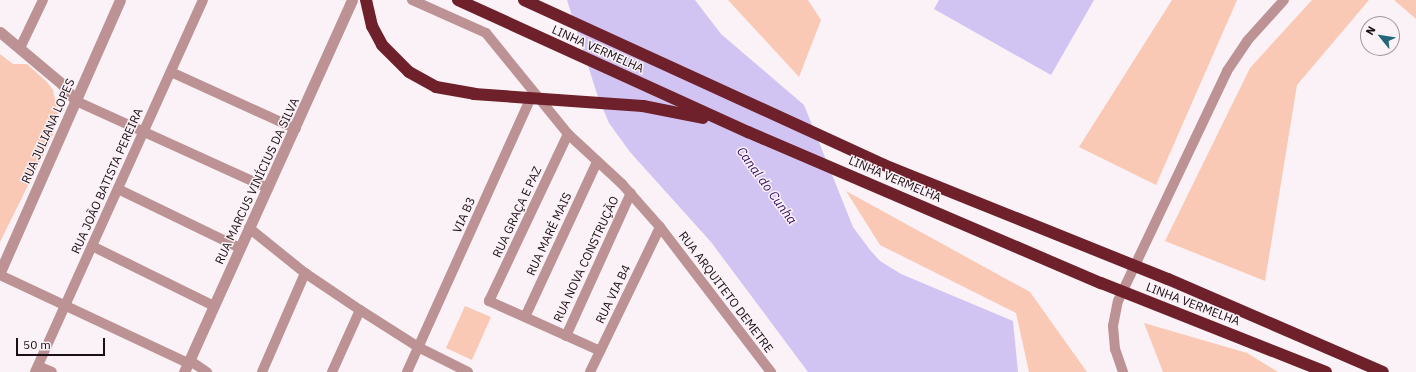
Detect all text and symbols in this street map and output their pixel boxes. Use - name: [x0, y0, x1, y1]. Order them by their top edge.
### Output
- north arrow: [1360, 16, 1400, 56]
- street label: LINHA VERMELHA: [550, 22, 646, 76]
- text: N: [1362, 24, 1379, 37]
- street label: RUA JULIANA LOPES: [18, 76, 78, 186]
- street label: RUA MARCUS VINÍCIUS DA SILVA: [212, 95, 302, 267]
- street label: RUA JOÃO BATISTA PEREIRA: [68, 106, 146, 256]
- water label: Canal do Cunha: [733, 144, 799, 228]
- street label: LINHA VERMELHA: [847, 153, 943, 205]
- street label: RUA GRAÇA E PAZ: [490, 164, 544, 260]
- street label: RUA MARÉ MAIS: [523, 190, 575, 278]
- street label: RUA NOVA CONSTRUÇÃO: [550, 194, 622, 324]
- street label: VIA B3: [450, 195, 478, 235]
- street label: RUA ARQUITETO DEMETRE: [676, 229, 776, 355]
- street label: RUA VIA B4: [593, 262, 633, 326]
- street label: LINHA VERMELHA: [1144, 280, 1242, 328]
- scale bar: [18, 330, 107, 356]
- text: 50 m: [23, 337, 51, 352]

